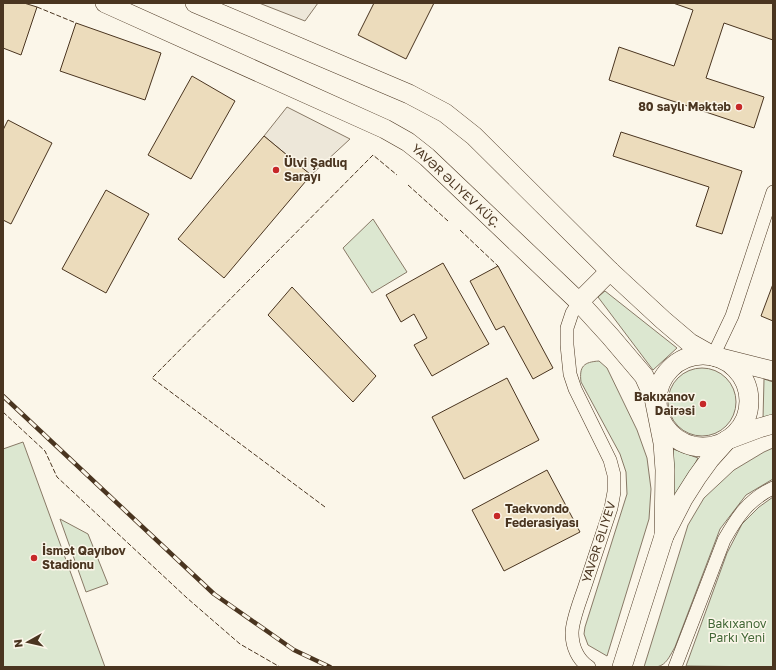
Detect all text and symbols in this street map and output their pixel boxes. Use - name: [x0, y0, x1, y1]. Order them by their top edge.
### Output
- place label: 80 saylı Məktəb: [638, 99, 732, 114]
- marker: 80 saylı Məktəb: [734, 102, 744, 112]
- street label: YAVƏR ƏLIYEV KÜÇ.: [409, 141, 504, 231]
- place label: Ülvi Şadlıq Sarayı: [284, 155, 347, 184]
- marker: Ülvi Şadlıq Sarayı: [271, 165, 281, 175]
- place label: Bakıxanov Dairəsi: [634, 389, 696, 418]
- marker: Bakıxanov Dairəsi: [698, 399, 708, 409]
- street label: YAVƏR ƏLIYEV: [578, 499, 619, 584]
- place label: Taekvondo Federasiyası: [505, 501, 579, 530]
- marker: Taekvondo Federasiyası: [492, 511, 502, 521]
- place label: İsmət Qayıbov Stadionu: [42, 543, 127, 572]
- marker: İsmət Qayıbov Stadionu: [29, 553, 39, 563]
- park label: Bakıxanov Parkı Yeni: [707, 616, 767, 645]
- north arrow: [8, 622, 48, 662]
- text: N: [11, 638, 25, 649]

